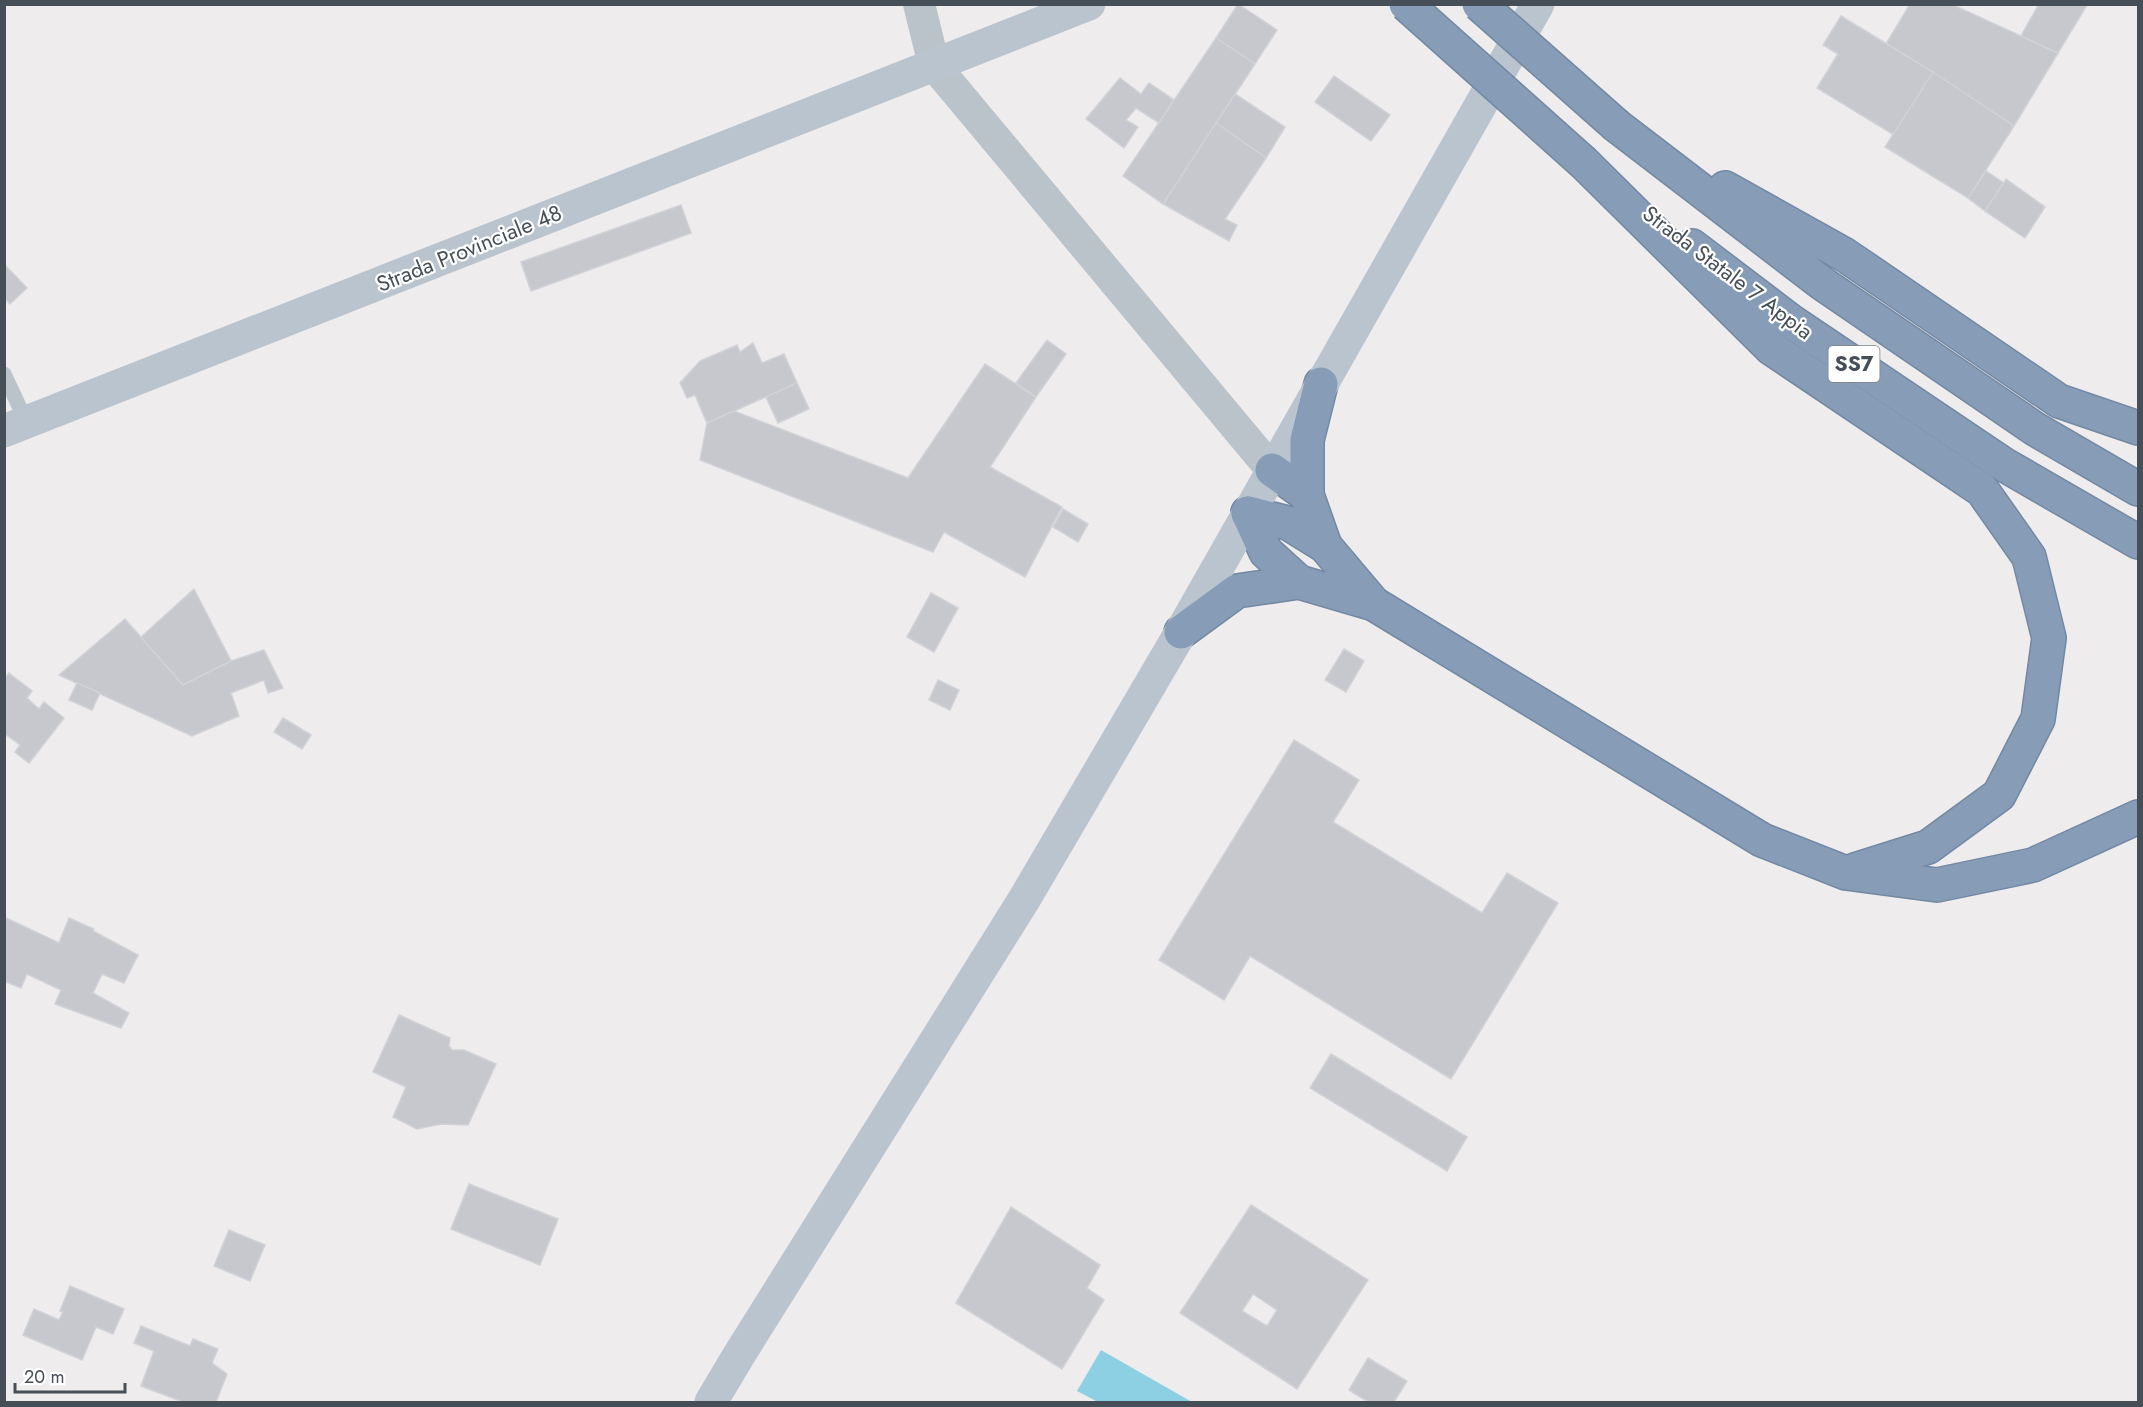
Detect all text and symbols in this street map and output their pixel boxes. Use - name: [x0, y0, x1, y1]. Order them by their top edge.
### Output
- street label: Strada Provinciale 48: [372, 196, 566, 300]
- street label: Strada Statale 7 Appia: [1636, 197, 1820, 347]
- road number: SS7: [1828, 346, 1880, 382]
- scale bar: [15, 1356, 124, 1394]
- text: 20 m: [24, 1364, 64, 1390]

